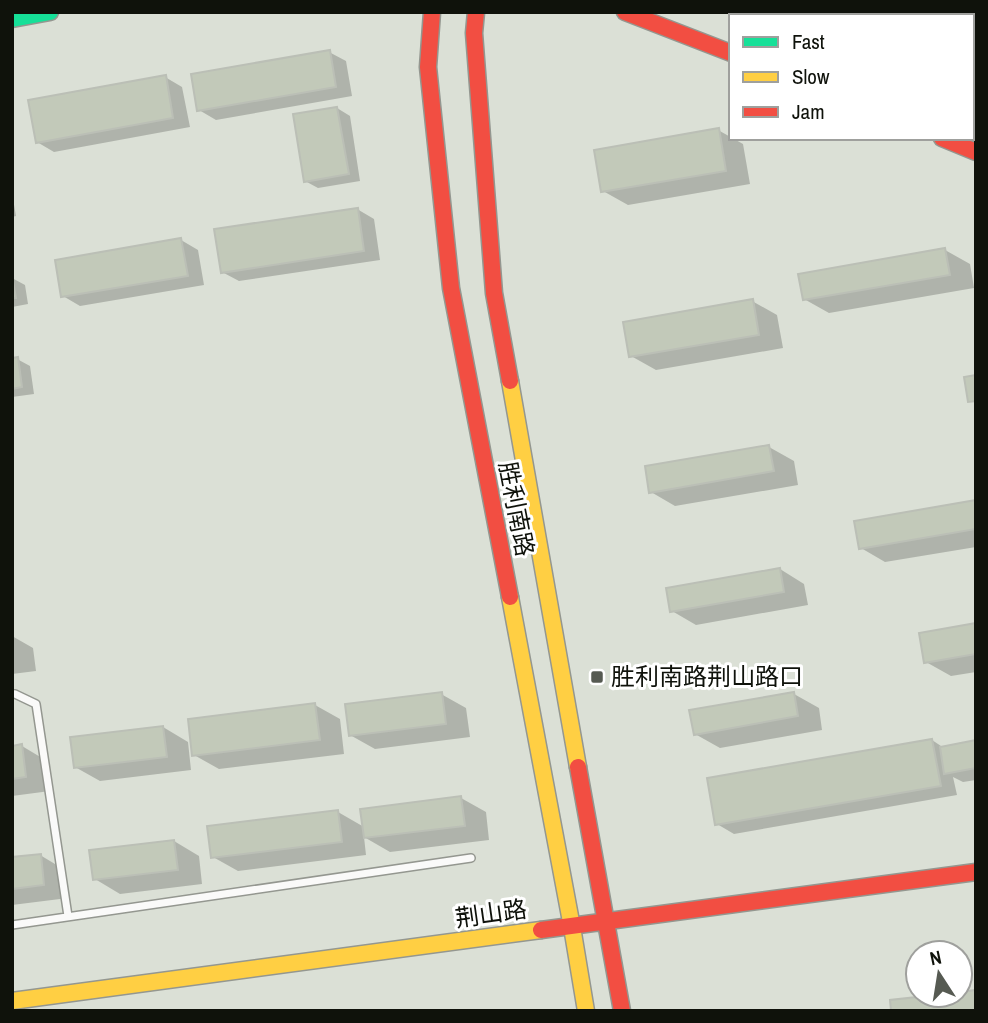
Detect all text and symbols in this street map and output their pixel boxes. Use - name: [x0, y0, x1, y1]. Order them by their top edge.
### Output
- legend: [729, 14, 974, 140]
- text: Fast: [792, 27, 825, 56]
- text: Slow: [792, 62, 830, 91]
- text: Jam: [792, 97, 825, 126]
- street label: 胜利南路: [492, 459, 542, 559]
- place label: 胜利南路荆山路口: [611, 660, 803, 692]
- marker: 胜利南路荆山路口: [589, 669, 605, 685]
- street label: 荆山路: [453, 892, 529, 934]
- north arrow: [904, 939, 974, 1009]
- text: N: [927, 943, 944, 971]

